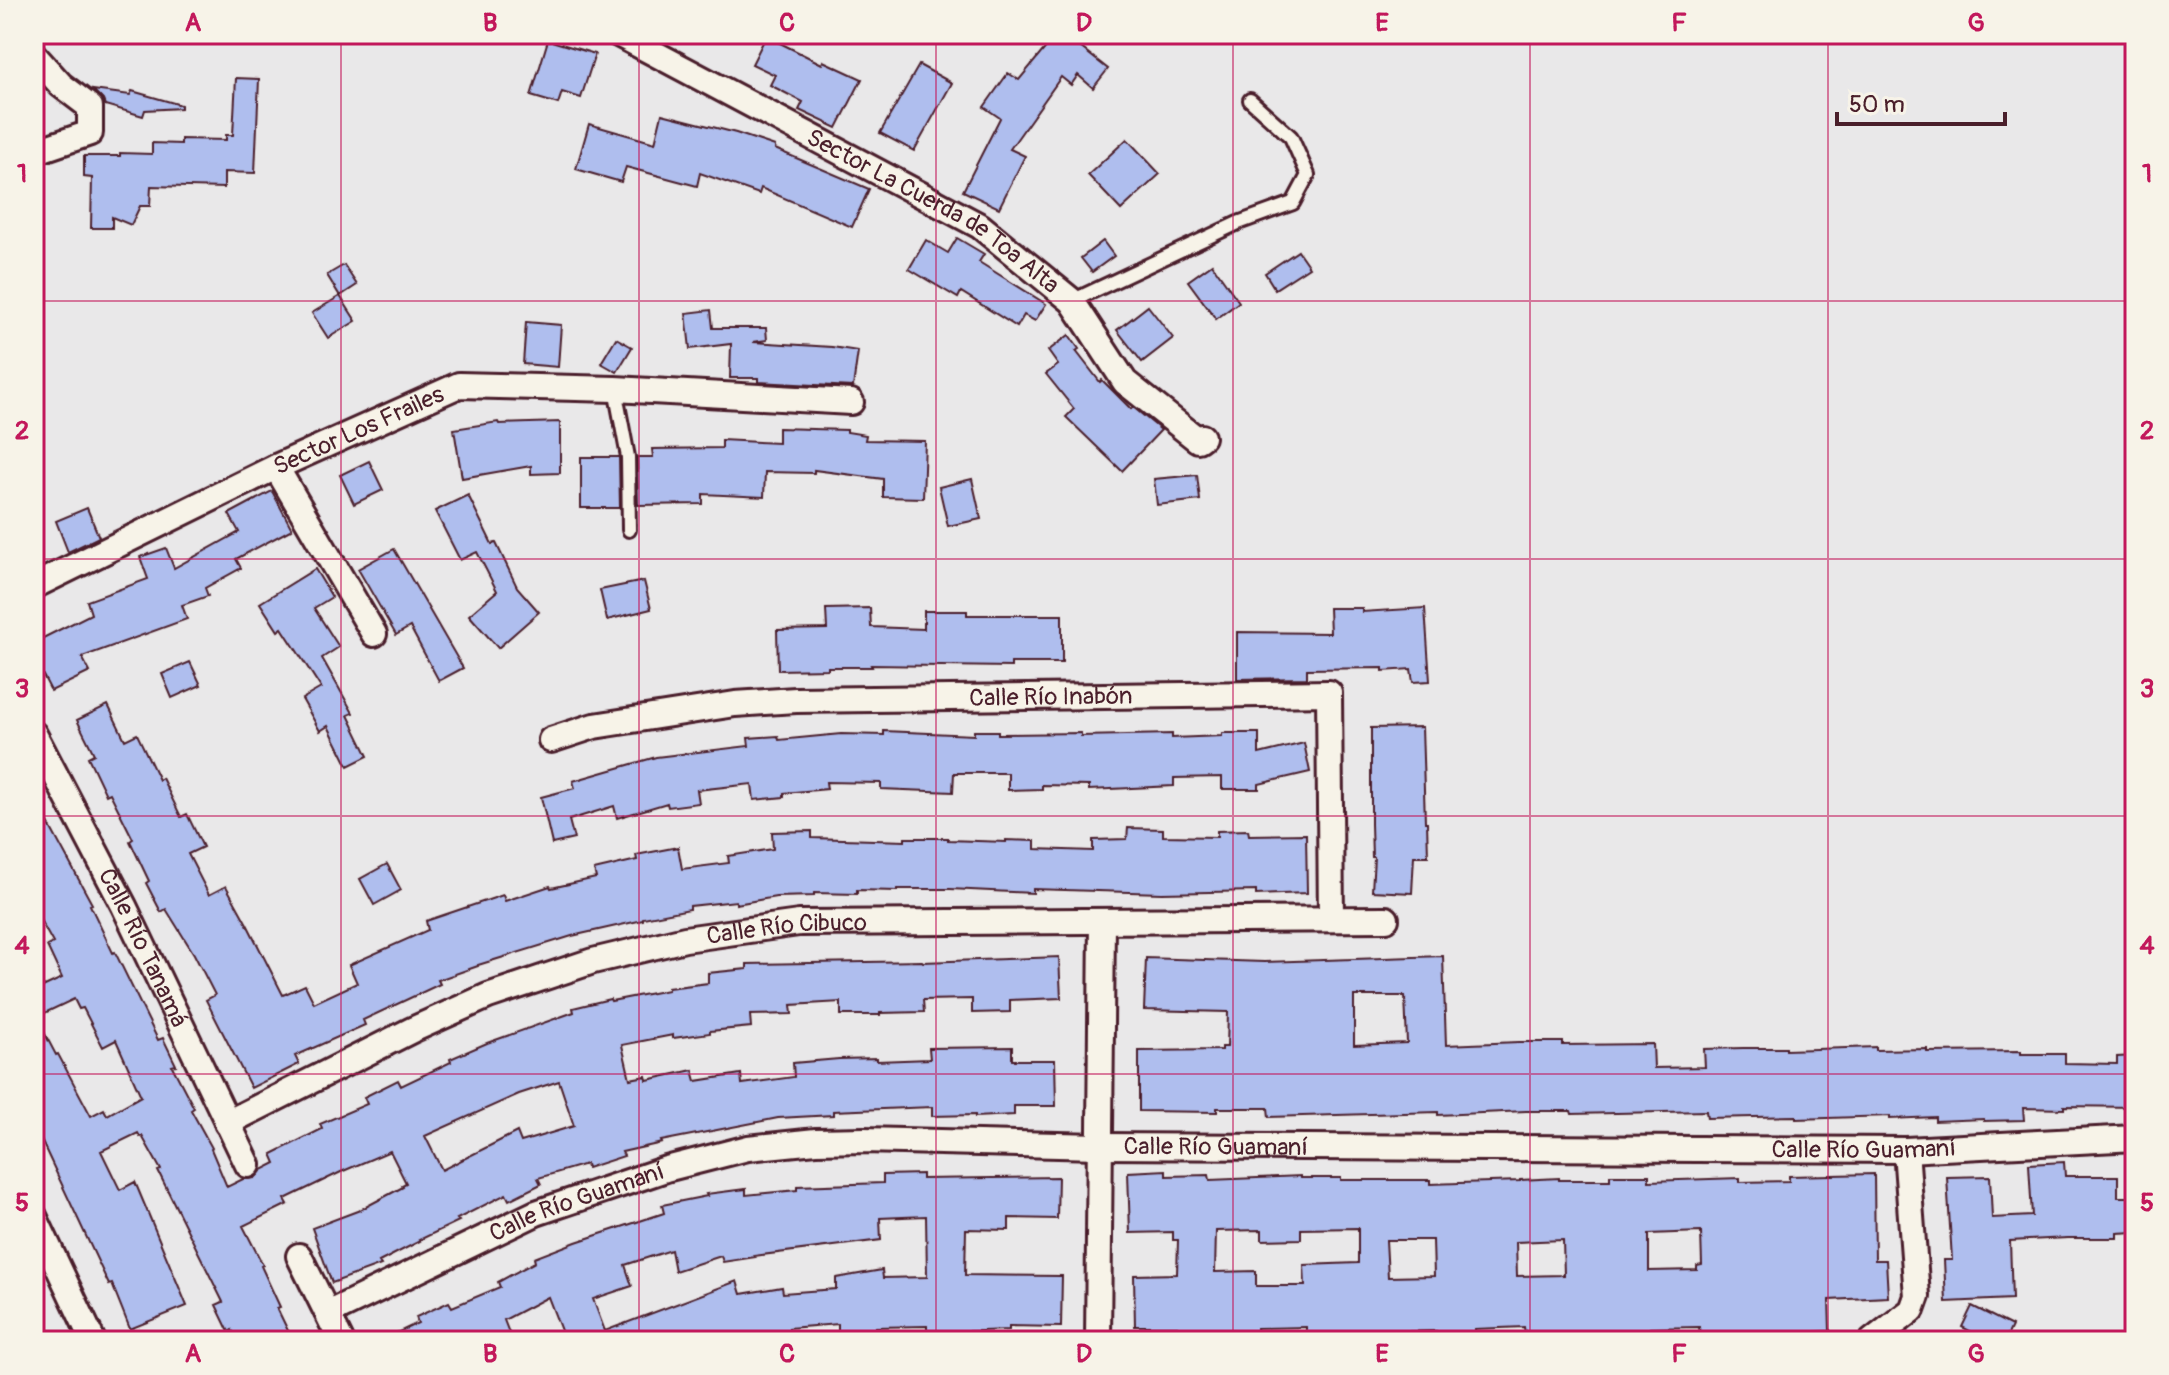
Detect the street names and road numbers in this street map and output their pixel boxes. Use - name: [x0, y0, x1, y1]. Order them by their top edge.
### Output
- street label: Sector La Cuerda de Toa Alta: [802, 123, 1065, 300]
- street label: Sector Los Frailes: [269, 380, 449, 481]
- street label: Calle Río Inabón: [969, 682, 1133, 713]
- street label: Calle Río Tanamá: [92, 864, 194, 1032]
- street label: Calle Río Cibuco: [705, 909, 867, 951]
- street label: Calle Río Guamaní: [1123, 1132, 1308, 1162]
- street label: Calle Río Guamaní: [1771, 1133, 1957, 1165]
- street label: Calle Río Guamaní: [485, 1157, 668, 1248]

